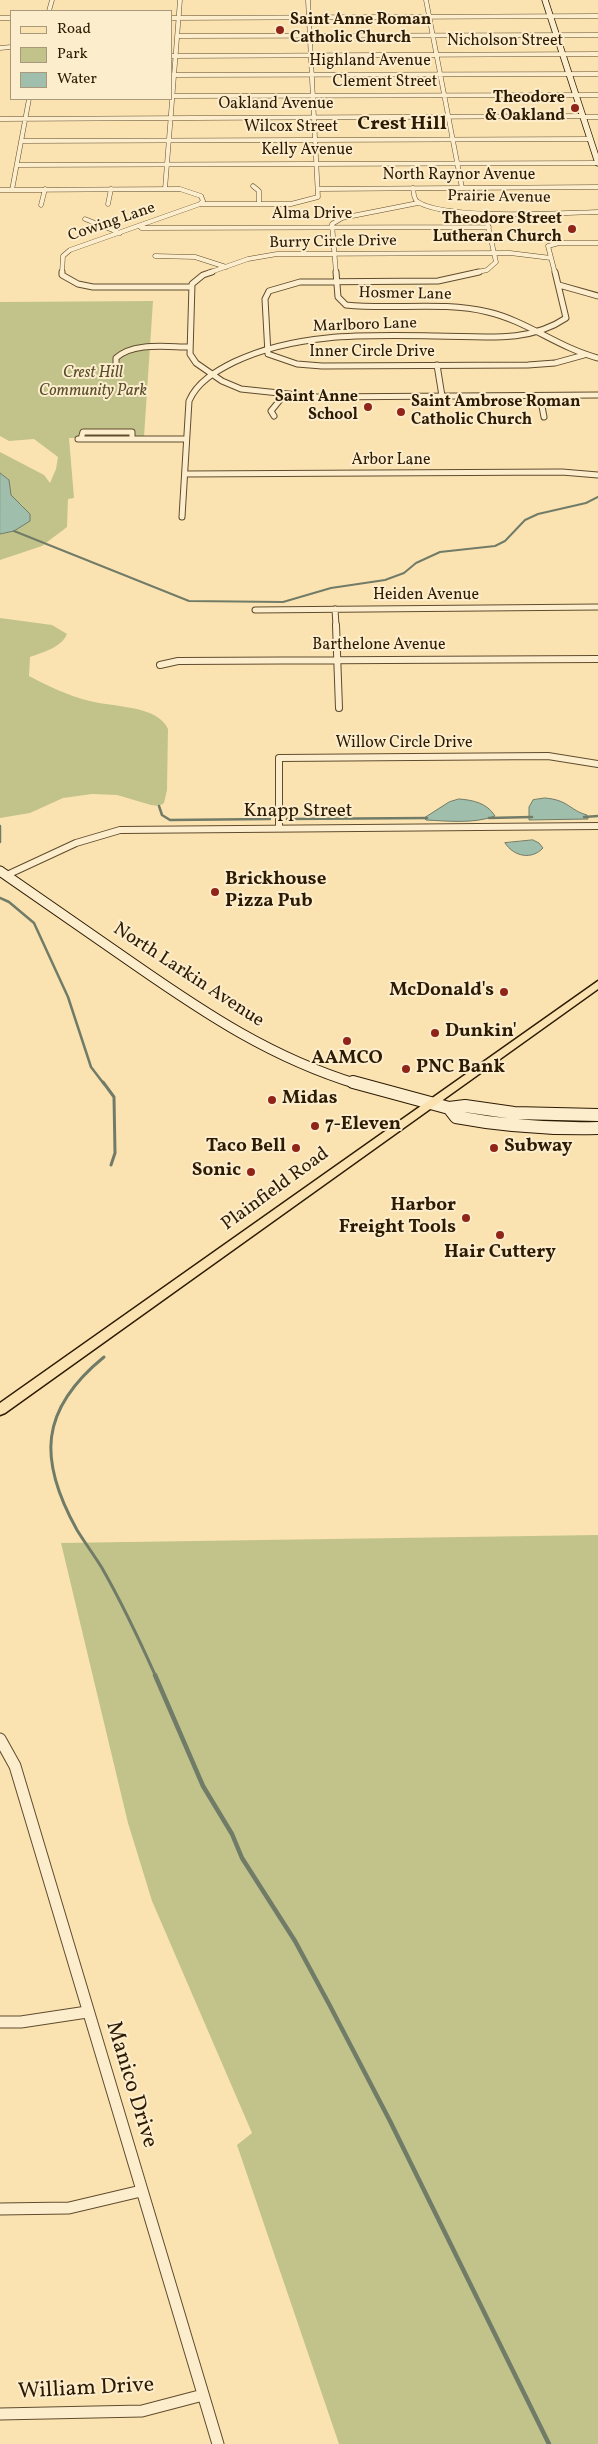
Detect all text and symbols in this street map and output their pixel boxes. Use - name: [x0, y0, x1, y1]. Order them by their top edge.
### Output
- legend: [10, 10, 172, 100]
- place label: Saint Anne Roman Catholic Church: [290, 11, 431, 49]
- text: Road: [57, 19, 91, 40]
- marker: Saint Anne Roman Catholic Church: [274, 24, 286, 36]
- street label: Nicholson Street: [447, 32, 563, 52]
- text: Park: [57, 44, 88, 65]
- street label: Highland Avenue: [309, 52, 431, 72]
- text: Water: [57, 69, 97, 90]
- street label: Clement Street: [333, 73, 437, 93]
- place label: Theodore & Oakland: [485, 89, 565, 127]
- street label: Oakland Avenue: [218, 95, 334, 115]
- marker: Theodore & Oakland: [569, 102, 581, 114]
- district label: Crest Hill: [357, 113, 447, 137]
- street label: Wilcox Street: [244, 118, 338, 138]
- street label: Kelly Avenue: [261, 141, 353, 161]
- street label: North Raynor Avenue: [383, 166, 535, 186]
- street label: Prairie Avenue: [447, 187, 551, 209]
- street label: Cowing Lane: [66, 199, 158, 247]
- street label: Alma Drive: [272, 205, 352, 225]
- place label: Theodore Street Lutheran Church: [433, 210, 562, 248]
- marker: Theodore Street Lutheran Church: [566, 223, 578, 235]
- street label: Burry Circle Drive: [269, 232, 397, 254]
- street label: Hosmer Lane: [358, 285, 452, 305]
- street label: Marlboro Lane: [313, 315, 417, 337]
- street label: Inner Circle Drive: [309, 343, 435, 363]
- park label: Crest Hill Community Park: [39, 364, 147, 402]
- place label: Saint Anne School: [275, 388, 358, 426]
- place label: Saint Ambrose Roman Catholic Church: [411, 393, 580, 431]
- marker: Saint Anne School: [362, 401, 374, 413]
- marker: Saint Ambrose Roman Catholic Church: [395, 406, 407, 418]
- street label: Arbor Lane: [351, 451, 431, 471]
- street label: Heiden Avenue: [373, 586, 479, 606]
- street label: Barthelone Avenue: [312, 636, 446, 656]
- street label: Willow Circle Drive: [335, 734, 473, 754]
- street label: Knapp Street: [243, 802, 353, 824]
- place label: Brickhouse Pizza Pub: [225, 870, 326, 914]
- marker: Brickhouse Pizza Pub: [209, 886, 221, 898]
- street label: North Larkin Avenue: [108, 919, 268, 1033]
- place label: McDonald's: [389, 981, 494, 1003]
- marker: McDonald's: [498, 986, 510, 998]
- place label: Dunkin': [445, 1022, 517, 1044]
- marker: Dunkin': [429, 1027, 441, 1039]
- marker: AAMCO: [341, 1035, 353, 1047]
- place label: AAMCO: [311, 1049, 383, 1071]
- place label: PNC Bank: [416, 1058, 505, 1080]
- marker: PNC Bank: [400, 1063, 412, 1075]
- place label: Midas: [282, 1089, 337, 1111]
- marker: Midas: [266, 1094, 278, 1106]
- place label: 7-Eleven: [325, 1115, 401, 1137]
- marker: 7-Eleven: [309, 1120, 321, 1132]
- place label: Taco Bell: [206, 1137, 286, 1159]
- place label: Subway: [504, 1137, 573, 1159]
- marker: Taco Bell: [290, 1142, 302, 1154]
- marker: Subway: [488, 1142, 500, 1154]
- street label: Plainfield Road: [218, 1143, 334, 1237]
- place label: Sonic: [192, 1161, 241, 1183]
- marker: Sonic: [245, 1166, 257, 1178]
- place label: Harbor Freight Tools: [339, 1196, 456, 1240]
- marker: Harbor Freight Tools: [460, 1212, 472, 1224]
- marker: Hair Cuttery: [494, 1229, 506, 1241]
- place label: Hair Cuttery: [444, 1243, 556, 1265]
- street label: Manico Drive: [98, 2019, 162, 2151]
- street label: William Drive: [17, 2373, 155, 2407]

